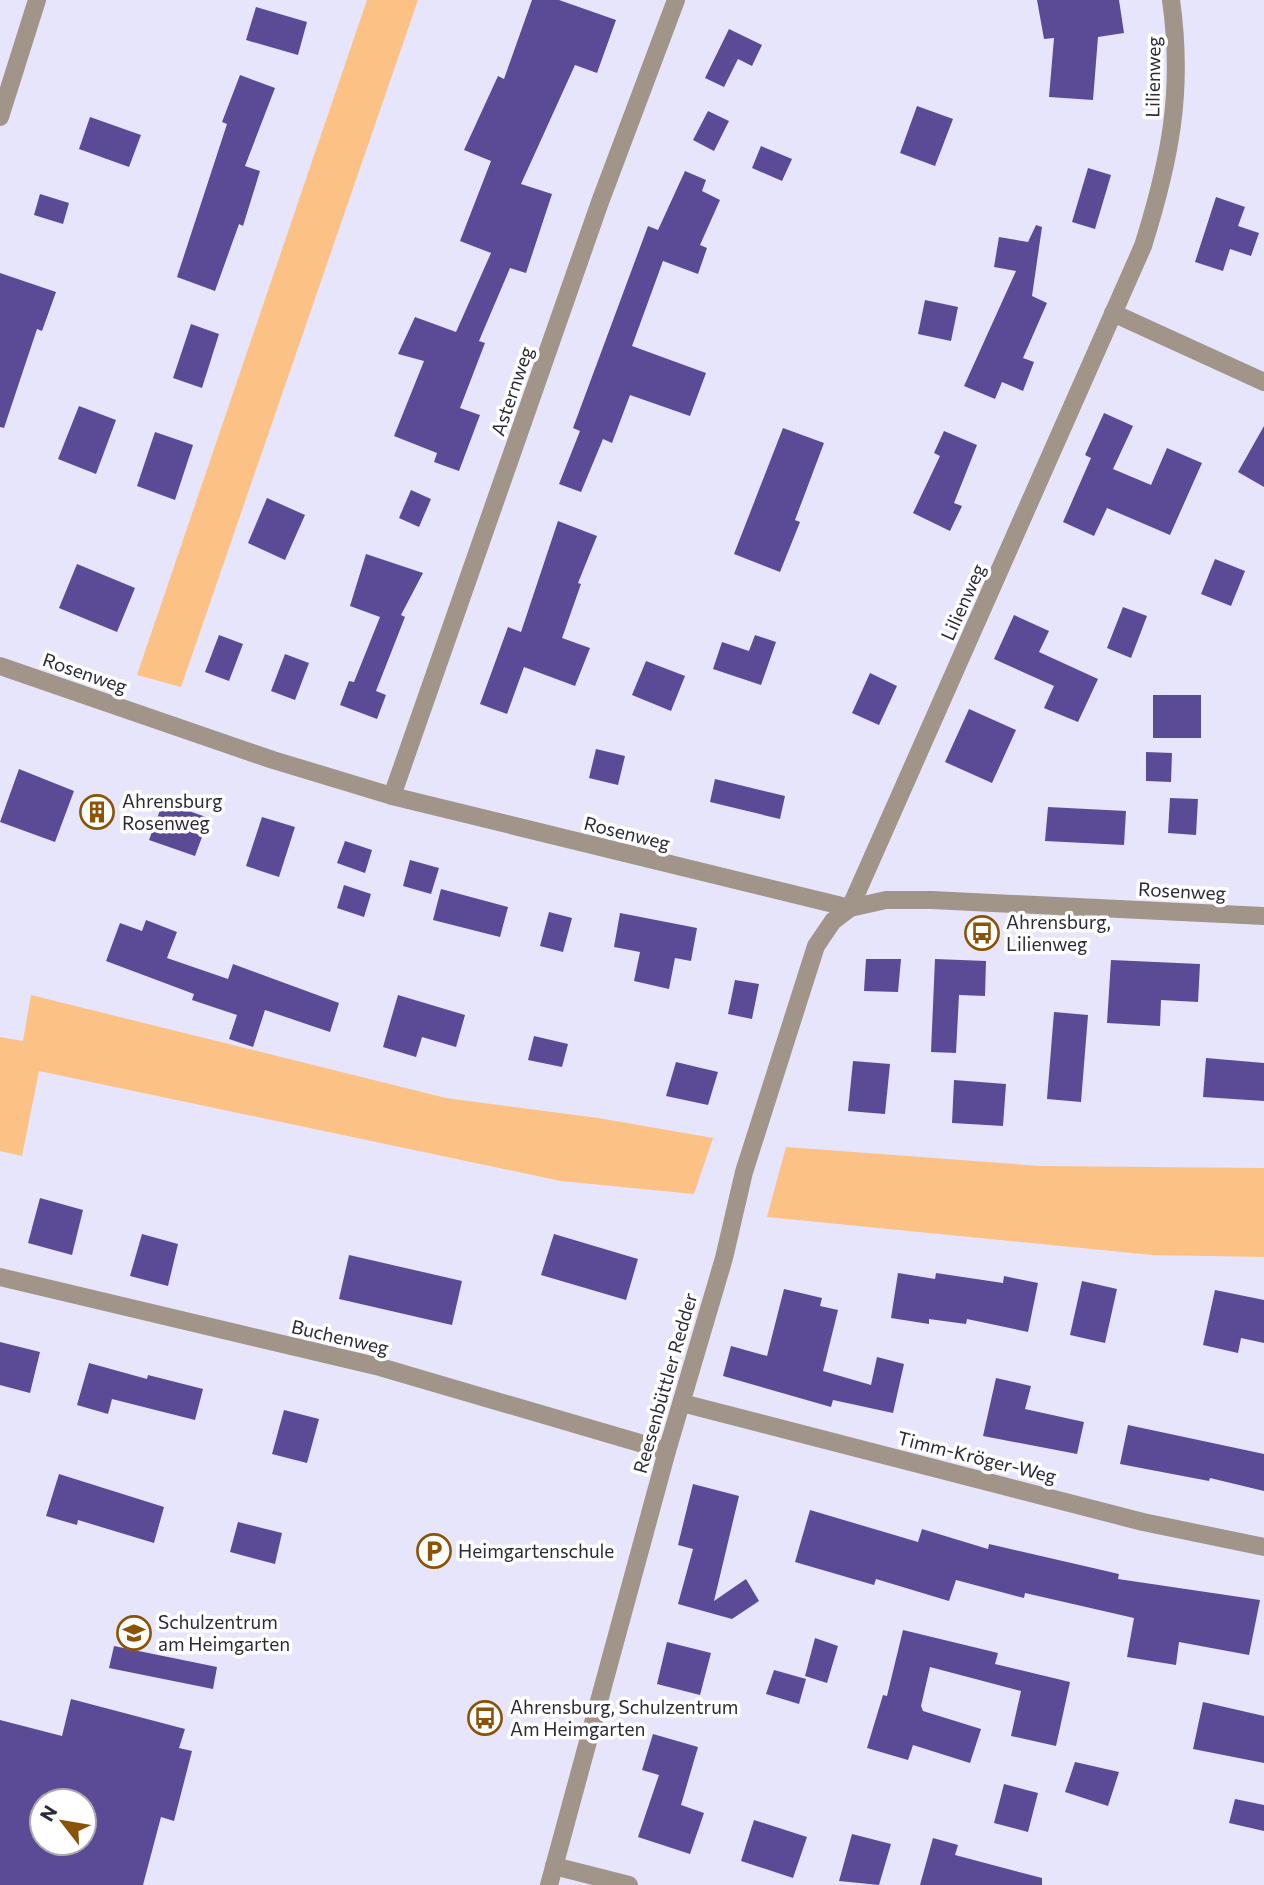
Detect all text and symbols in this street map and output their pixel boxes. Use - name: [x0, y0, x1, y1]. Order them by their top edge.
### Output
- street label: Lilienweg: [1140, 36, 1165, 118]
- street label: Asternweg: [486, 343, 538, 438]
- street label: Lilienweg: [935, 560, 990, 644]
- street label: Rosenweg: [40, 647, 130, 698]
- place label: Ahrensburg Rosenweg: [122, 789, 223, 834]
- building icon: Ahrensburg Rosenweg: [78, 793, 116, 831]
- street label: Rosenweg: [582, 811, 673, 854]
- street label: Rosenweg: [1138, 877, 1226, 904]
- place label: Ahrensburg, Lilienweg: [1006, 910, 1111, 955]
- bus stop icon: Ahrensburg, Lilienweg: [963, 914, 1001, 952]
- street label: Reesenbüttler Redder: [628, 1289, 701, 1476]
- street label: Buchenweg: [289, 1314, 391, 1359]
- street label: Timm-Kröger-Weg: [895, 1426, 1059, 1487]
- parking icon: Heimgartenschule: [415, 1532, 453, 1570]
- place label: Heimgartenschule: [458, 1539, 614, 1562]
- place label: Schulzentrum am Heimgarten: [158, 1610, 290, 1655]
- school or university icon: Schulzentrum am Heimgarten: [115, 1614, 153, 1652]
- place label: Ahrensburg, Schulzentrum Am Heimgarten: [510, 1695, 738, 1740]
- bus stop icon: Ahrensburg, Schulzentrum Am Heimgarten: [466, 1699, 504, 1737]
- north arrow: [28, 1787, 98, 1857]
- text: N: [34, 1801, 62, 1825]

